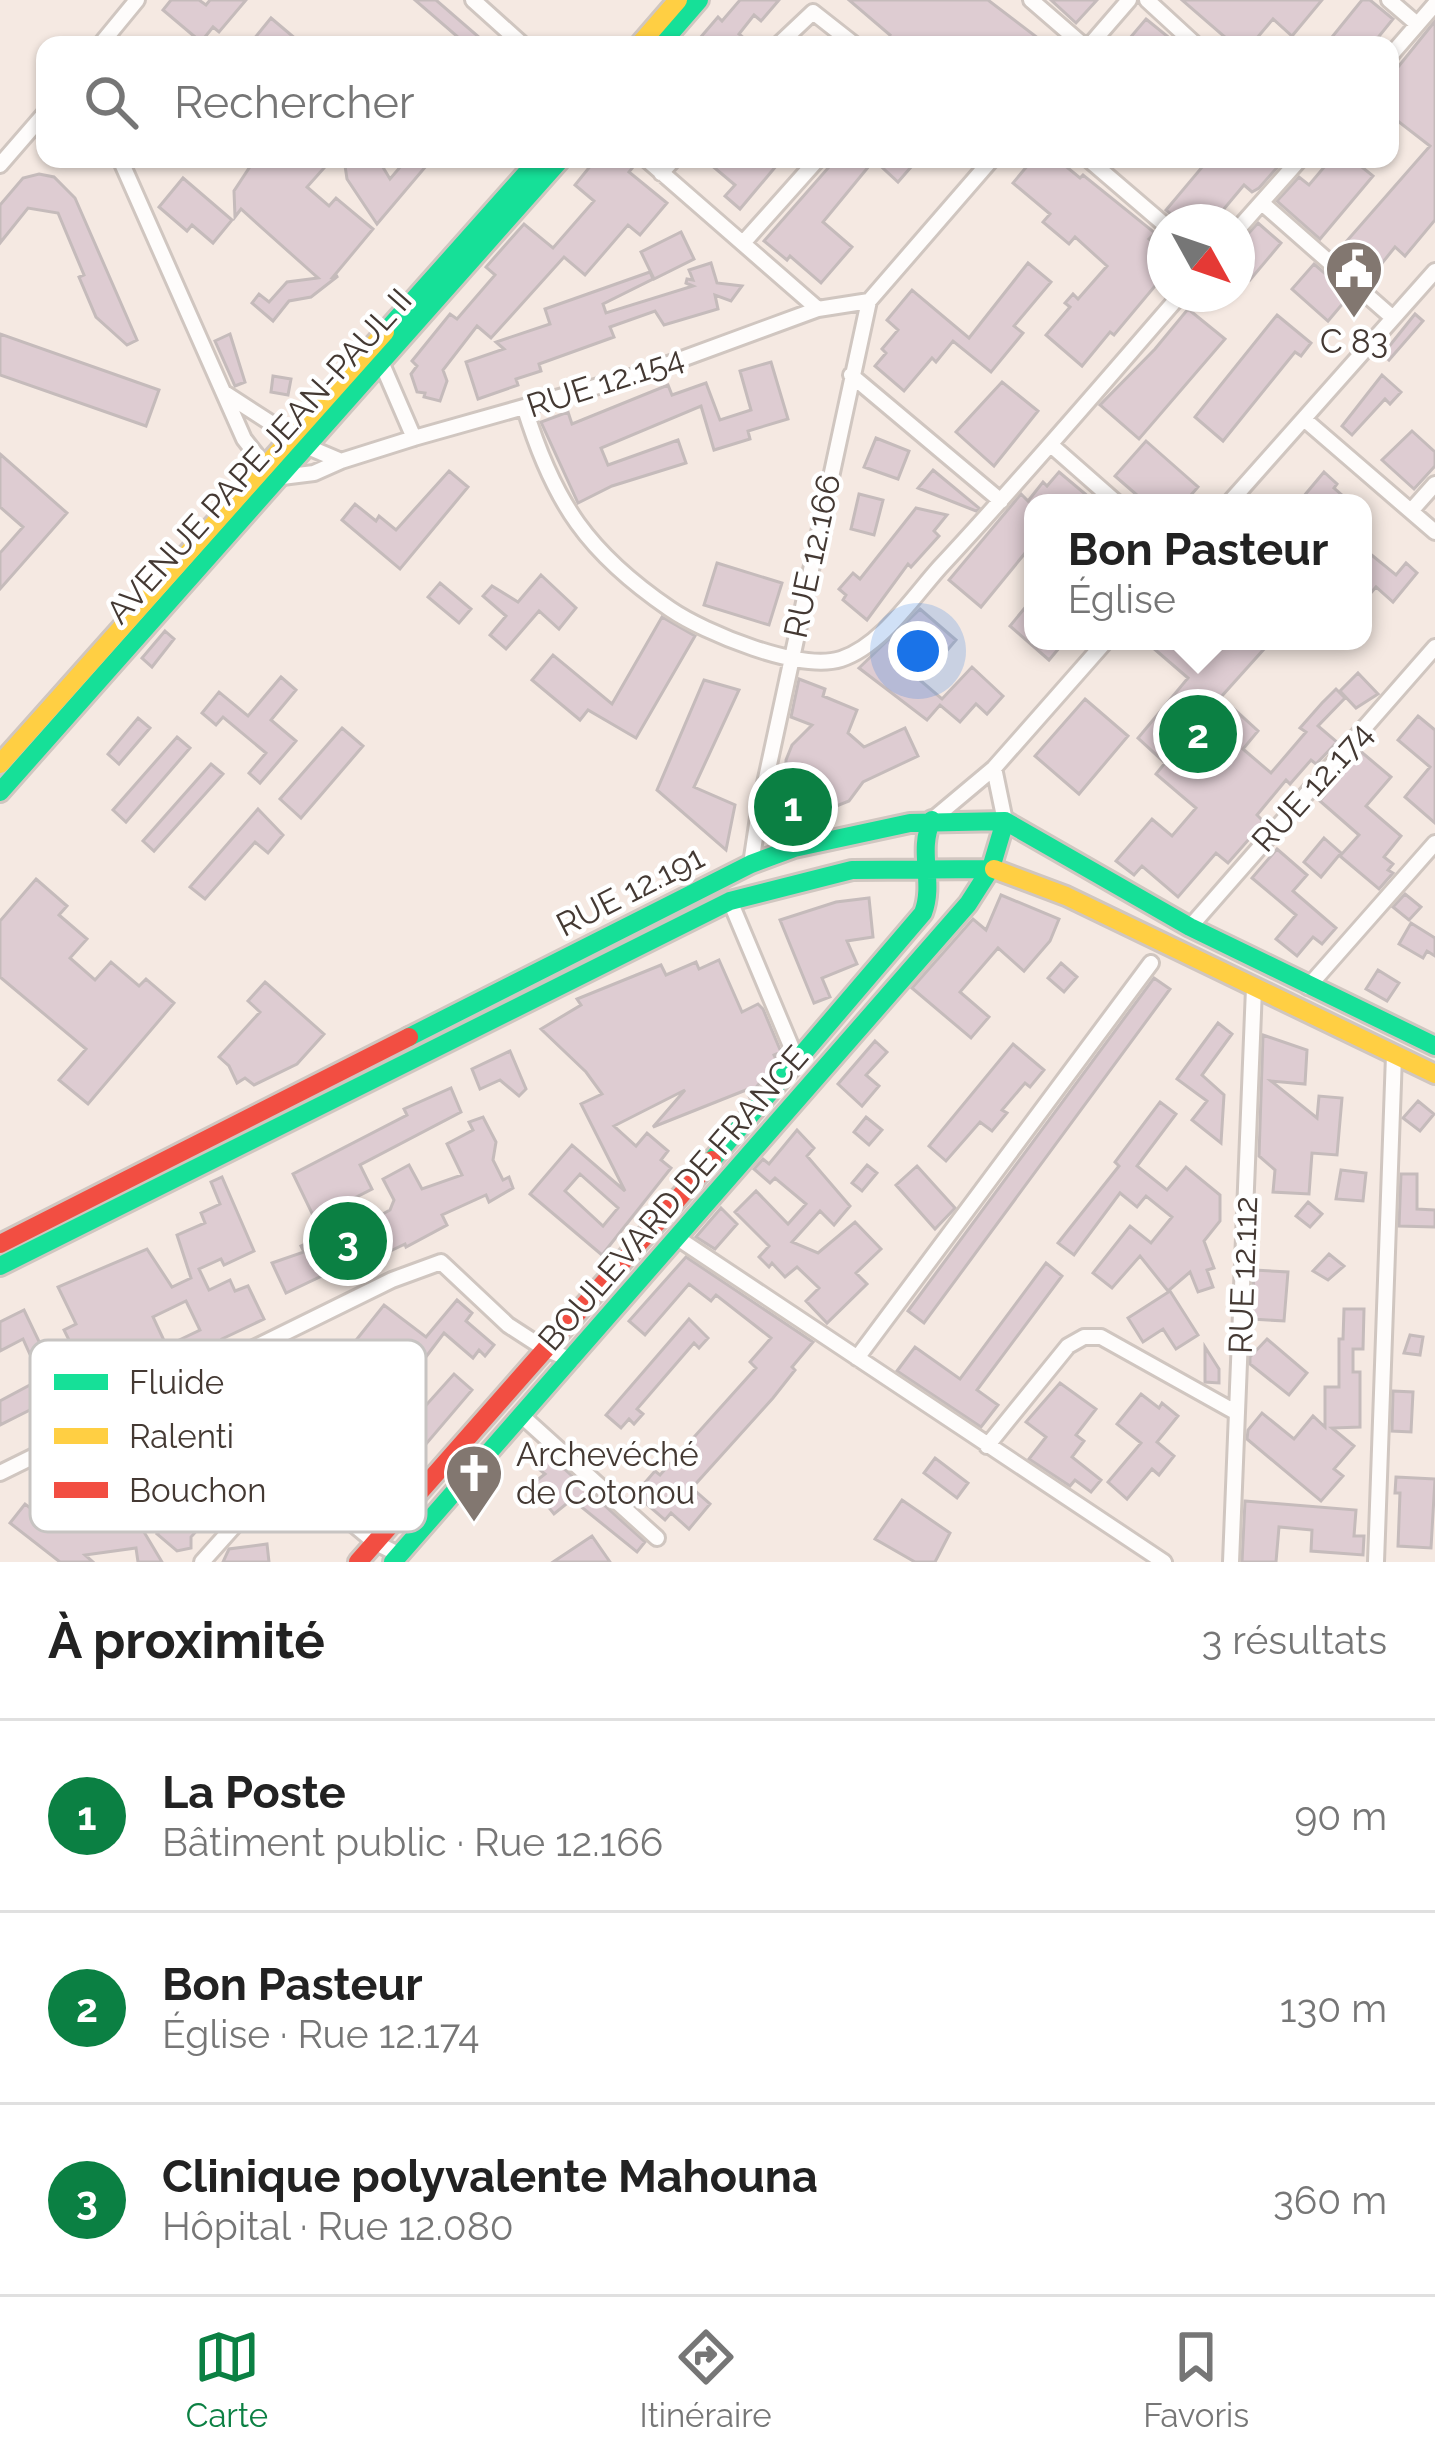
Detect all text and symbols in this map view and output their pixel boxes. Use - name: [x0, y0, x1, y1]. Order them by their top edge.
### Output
- search box: [36, 36, 1399, 168]
- icon: search: [78, 69, 144, 135]
- text: Rechercher: [174, 76, 415, 129]
- north arrow: [1147, 204, 1255, 312]
- public building icon: C 83: [1323, 238, 1385, 320]
- street label: AVENUE PAPE JEAN-PAUL II: [98, 281, 420, 631]
- place label: C 83: [1320, 322, 1388, 361]
- street label: RUE 12.154: [522, 338, 688, 426]
- street label: RUE 12.166: [776, 471, 848, 641]
- popup: [1024, 494, 1372, 650]
- text: Bon Pasteur: [1068, 523, 1328, 576]
- text: Église: [1068, 576, 1176, 622]
- your location: [888, 621, 948, 681]
- pin: 2: [1159, 689, 1237, 779]
- street label: RUE 12.174: [1244, 714, 1380, 860]
- pin: 1: [754, 762, 832, 852]
- street label: RUE 12.191: [550, 837, 710, 945]
- street label: BOULEVARD DE FRANCE: [530, 1038, 816, 1358]
- street label: RUE 12.112: [1221, 1195, 1265, 1355]
- pin: 3: [309, 1196, 387, 1286]
- legend: [30, 1340, 426, 1532]
- text: Fluide: [129, 1363, 224, 1402]
- text: Ralenti: [129, 1417, 234, 1456]
- place label: Archevéché de Cotonou: [516, 1435, 699, 1512]
- church icon: Archevéché de Cotonou: [443, 1442, 505, 1524]
- text: Bouchon: [129, 1471, 266, 1510]
- text: À proximité: [48, 1610, 325, 1670]
- text: 3 résultats: [1202, 1617, 1387, 1663]
- text: La Poste: [162, 1766, 346, 1819]
- text: 1: [77, 1793, 97, 1839]
- text: 90 m: [1294, 1793, 1387, 1839]
- text: Bâtiment public · Rue 12.166: [162, 1819, 663, 1865]
- text: Bon Pasteur: [162, 1958, 423, 2011]
- text: 2: [76, 1985, 98, 2031]
- text: 130 m: [1280, 1985, 1387, 2031]
- text: Église · Rue 12.174: [162, 2011, 480, 2057]
- text: Clinique polyvalente Mahouna: [162, 2150, 818, 2203]
- text: 3: [76, 2177, 98, 2223]
- text: 360 m: [1273, 2177, 1387, 2223]
- text: Hôpital · Rue 12.080: [162, 2203, 514, 2249]
- tab: Carte: [186, 2324, 268, 2435]
- tab: Itinéraire: [640, 2324, 772, 2435]
- tab: Favoris: [1143, 2324, 1249, 2435]

